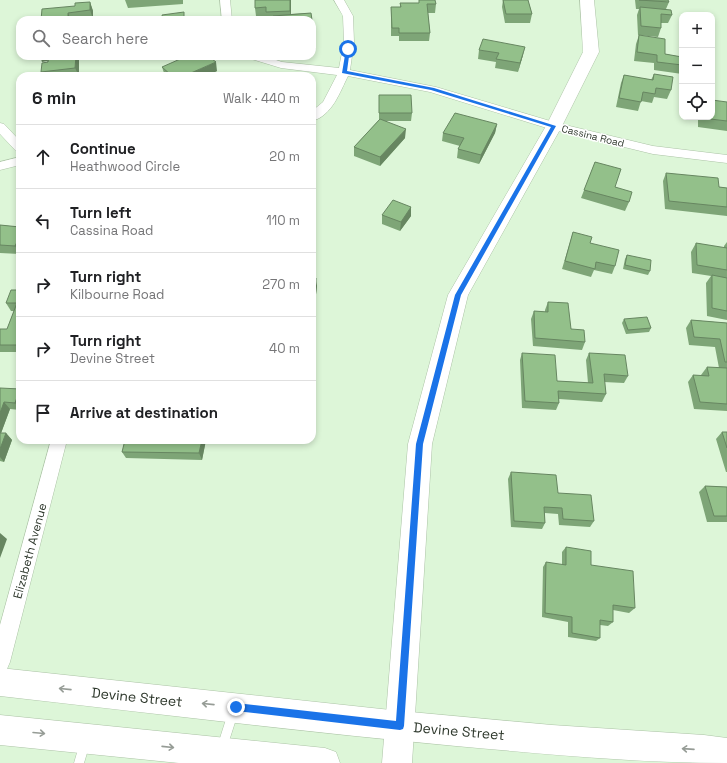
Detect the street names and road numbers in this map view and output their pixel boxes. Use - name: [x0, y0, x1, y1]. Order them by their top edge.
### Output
- street label: Cassina Road: [560, 122, 626, 150]
- street label: Elizabeth Avenue: [10, 501, 50, 601]
- street label: Devine Street: [91, 683, 183, 711]
- street label: Devine Street: [413, 718, 505, 744]

